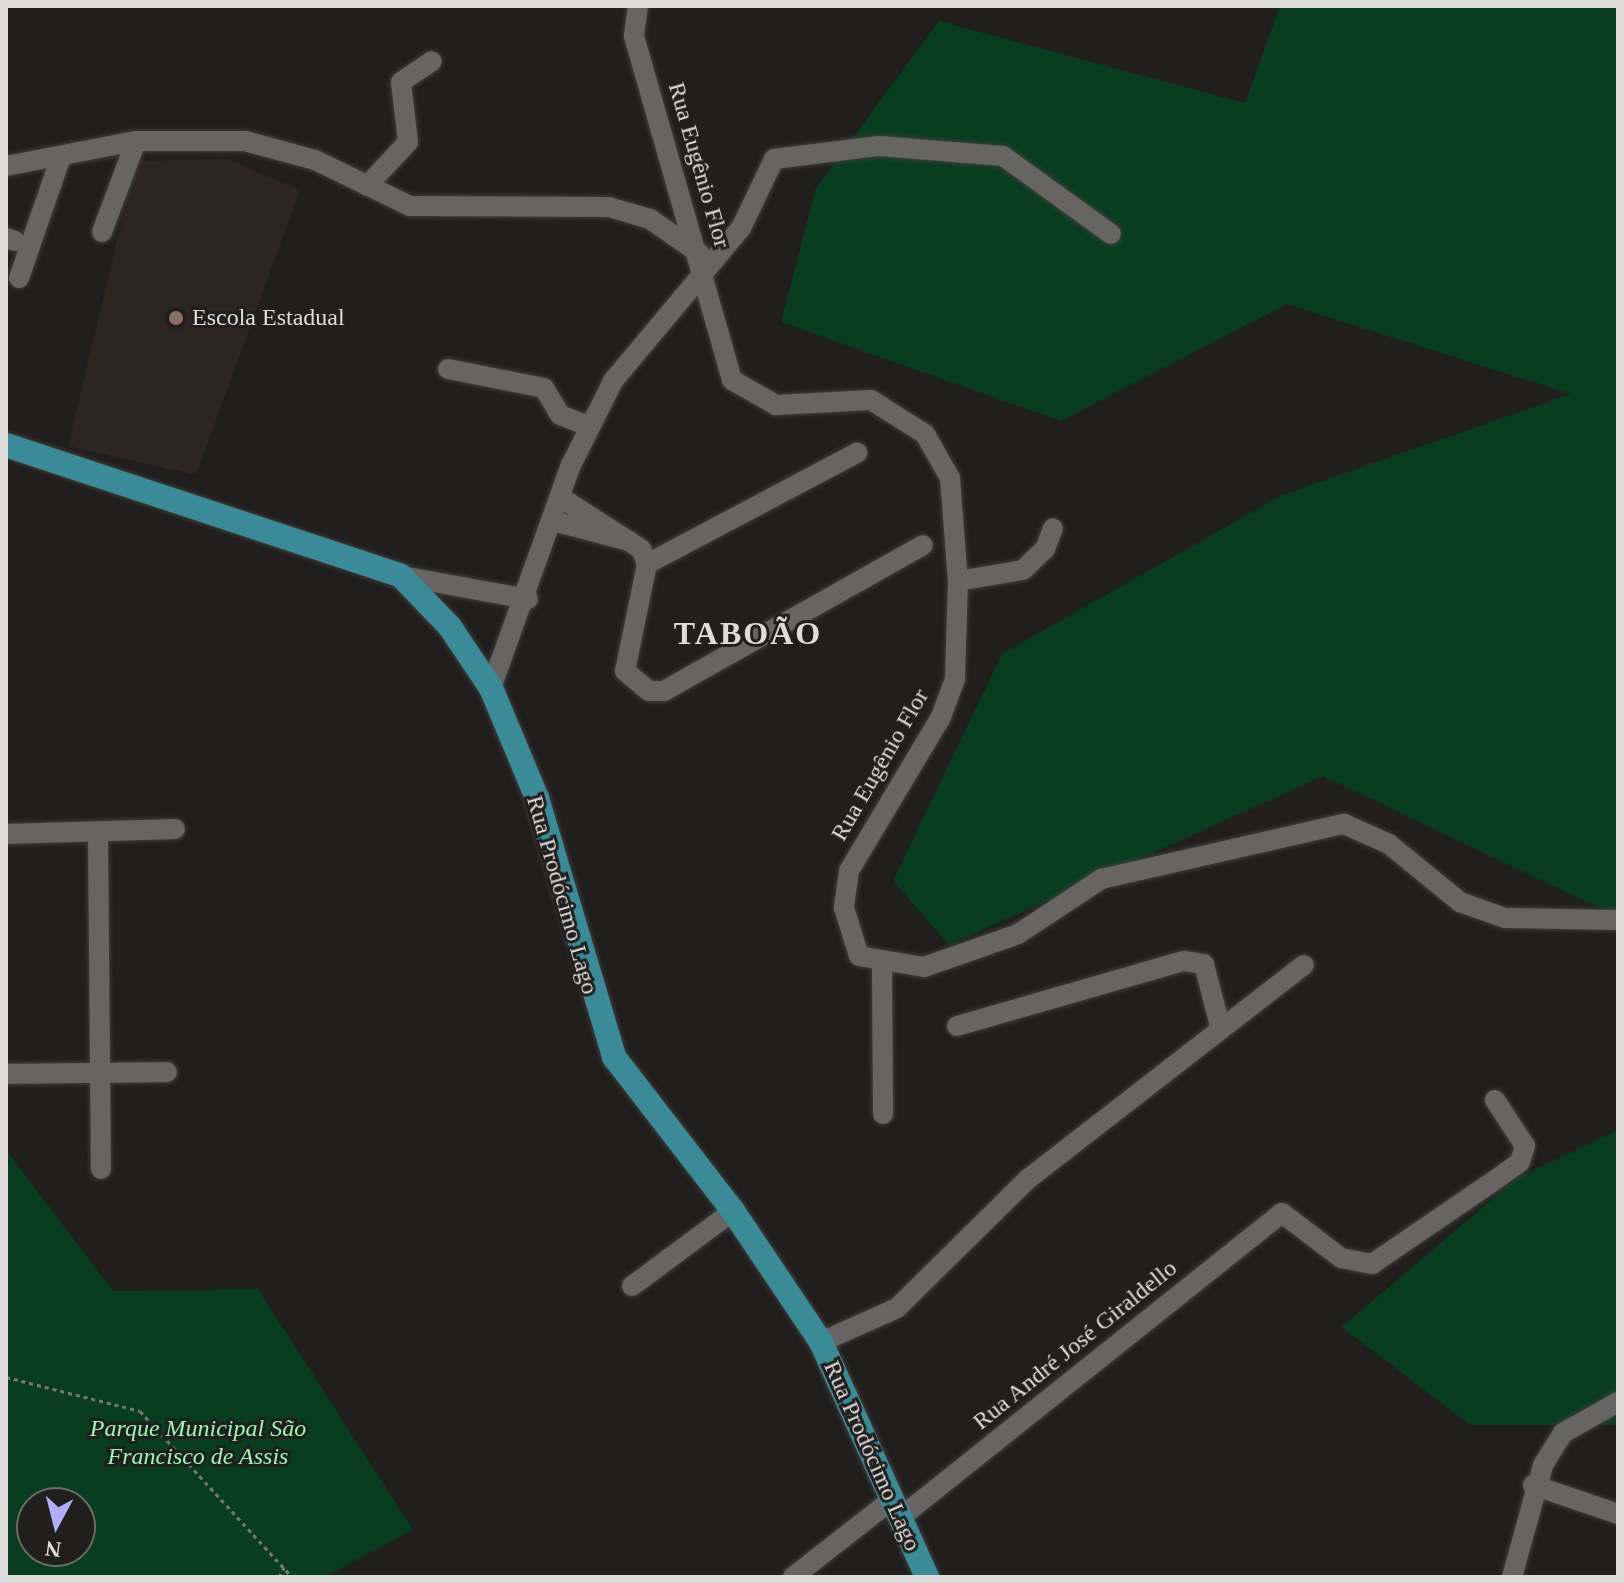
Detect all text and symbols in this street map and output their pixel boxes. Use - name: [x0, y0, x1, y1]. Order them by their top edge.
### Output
- street label: Rua Eugênio Flor: [662, 79, 736, 251]
- place label: Escola Estadual: [192, 304, 345, 332]
- marker: Escola Estadual: [167, 309, 185, 327]
- district label: TABOÃO: [674, 614, 822, 652]
- street label: Rua Eugênio Flor: [825, 684, 935, 846]
- street label: Rua Prodócimo Lago: [520, 792, 604, 998]
- street label: Rua André José Giraldello: [967, 1253, 1183, 1437]
- street label: Rua Prodócimo Lago: [817, 1356, 927, 1556]
- park label: Parque Municipal São Francisco de Assis: [90, 1415, 306, 1471]
- north arrow: [16, 1487, 96, 1567]
- text: N: [44, 1536, 63, 1563]

